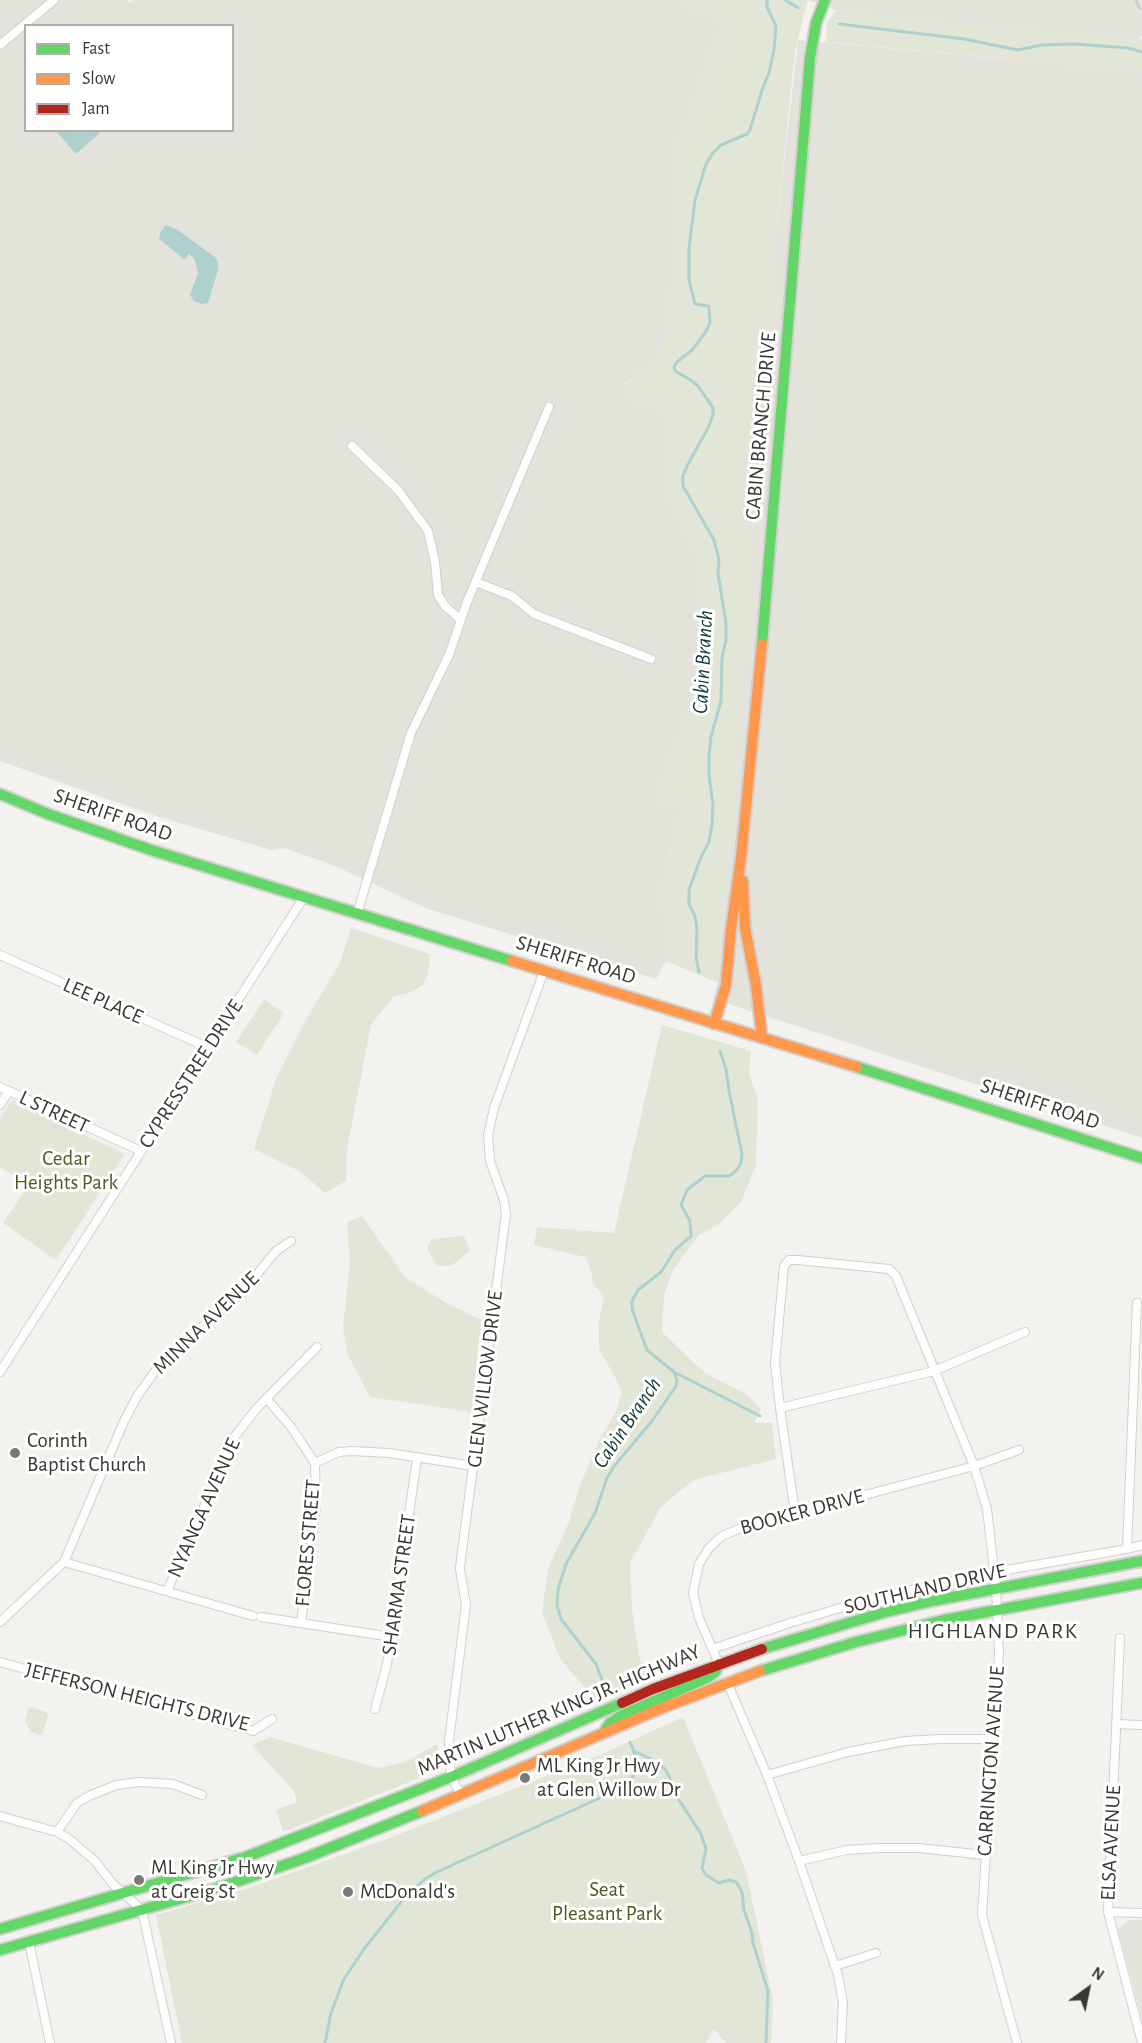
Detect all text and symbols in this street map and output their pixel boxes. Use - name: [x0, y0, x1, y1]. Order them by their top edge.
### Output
- legend: [24, 24, 234, 132]
- text: Fast: [82, 40, 110, 58]
- text: Slow: [82, 70, 115, 88]
- text: Jam: [82, 100, 110, 118]
- street label: CABIN BRANCH DRIVE: [740, 331, 782, 521]
- water label: Cabin Branch: [687, 609, 719, 715]
- street label: SHERIFF ROAD: [50, 783, 176, 847]
- street label: SHERIFF ROAD: [513, 930, 639, 990]
- street label: LEE PLACE: [59, 972, 147, 1030]
- street label: CYPRESSTREE DRIVE: [134, 995, 248, 1153]
- street label: SHERIFF ROAD: [977, 1073, 1103, 1135]
- street label: L STREET: [15, 1085, 93, 1139]
- park label: Cedar Heights Park: [14, 1146, 118, 1196]
- street label: MINNA AVENUE: [148, 1266, 264, 1380]
- street label: GLEN WILLOW DRIVE: [462, 1289, 508, 1469]
- water label: Cabin Branch: [587, 1373, 667, 1473]
- place label: Corinth Baptist Church: [27, 1428, 146, 1478]
- street label: NYANGA AVENUE: [162, 1434, 246, 1582]
- marker: Corinth Baptist Church: [8, 1446, 22, 1460]
- street label: FLORES STREET: [290, 1478, 326, 1608]
- street label: BOOKER DRIVE: [737, 1483, 867, 1541]
- street label: SHARMA STREET: [377, 1513, 421, 1657]
- street label: SOUTHLAND DRIVE: [841, 1558, 1009, 1620]
- district label: HIGHLAND PARK: [908, 1618, 1078, 1644]
- street label: MARTIN LUTHER KING JR. HIGHWAY: [413, 1639, 705, 1781]
- street label: JEFFERSON HEIGHTS DRIVE: [22, 1657, 252, 1737]
- street label: CARRINGTON AVENUE: [972, 1665, 1010, 1857]
- place label: ML King Jr Hwy at Glen Willow Dr: [537, 1753, 681, 1803]
- marker: ML King Jr Hwy at Glen Willow Dr: [518, 1771, 532, 1785]
- street label: ELSA AVENUE: [1095, 1785, 1127, 1901]
- place label: ML King Jr Hwy at Greig St: [151, 1855, 274, 1905]
- marker: ML King Jr Hwy at Greig St: [132, 1873, 146, 1887]
- park label: Seat Pleasant Park: [552, 1877, 662, 1927]
- place label: McDonald's: [360, 1879, 455, 1905]
- marker: McDonald's: [341, 1885, 355, 1899]
- north arrow: [1058, 1959, 1118, 2019]
- text: N: [1089, 1964, 1107, 1984]

